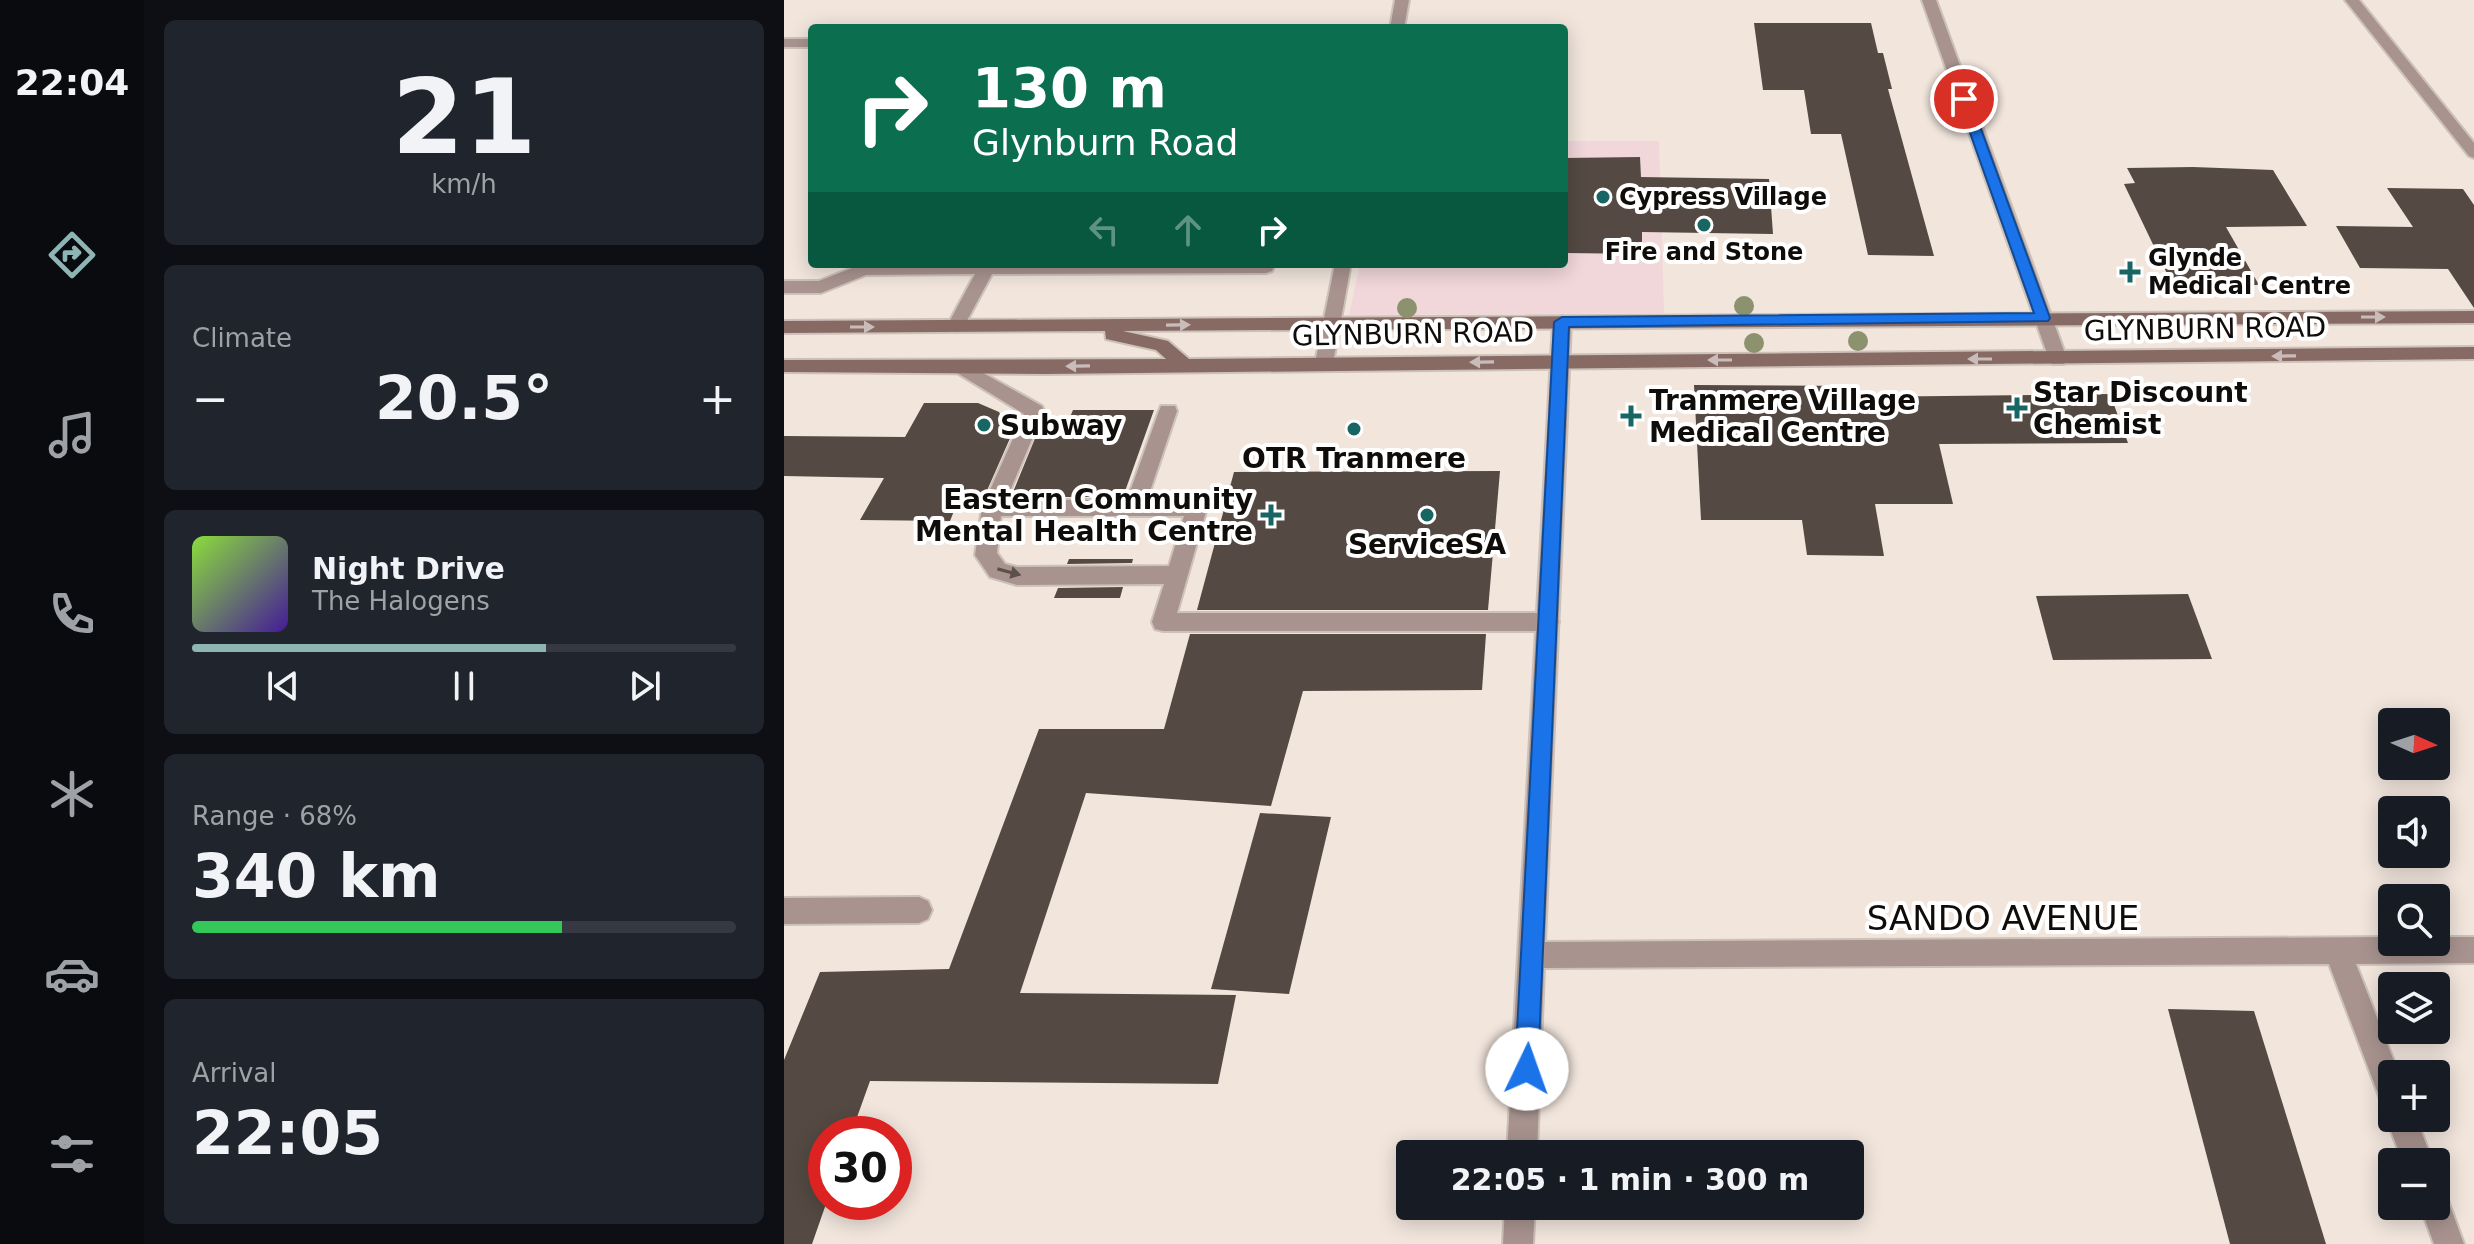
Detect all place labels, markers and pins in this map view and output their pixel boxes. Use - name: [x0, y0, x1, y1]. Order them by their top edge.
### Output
- pin: [1930, 65, 1998, 133]
- place label: Cypress Village: [1619, 183, 1827, 211]
- marker: Cypress Village: [1594, 188, 1612, 206]
- marker: Fire and Stone: [1695, 216, 1713, 234]
- place label: Fire and Stone: [1605, 238, 1803, 266]
- place label: Glynde Medical Centre: [2148, 244, 2351, 300]
- marker: Glynde Medical Centre: [2119, 261, 2141, 283]
- place label: Star Discount Chemist: [2033, 376, 2248, 441]
- place label: Tranmere Village Medical Centre: [1649, 384, 1916, 449]
- marker: Star Discount Chemist: [2008, 399, 2026, 417]
- marker: Tranmere Village Medical Centre: [1620, 405, 1642, 427]
- place label: Subway: [1000, 409, 1122, 442]
- marker: Subway: [975, 416, 993, 434]
- marker: OTR Tranmere: [1345, 420, 1363, 438]
- place label: OTR Tranmere: [1242, 442, 1466, 475]
- place label: Eastern Community Mental Health Centre: [915, 483, 1253, 548]
- marker: Eastern Community Mental Health Centre: [1260, 504, 1282, 526]
- marker: ServiceSA: [1418, 506, 1436, 524]
- place label: ServiceSA: [1348, 528, 1506, 561]

